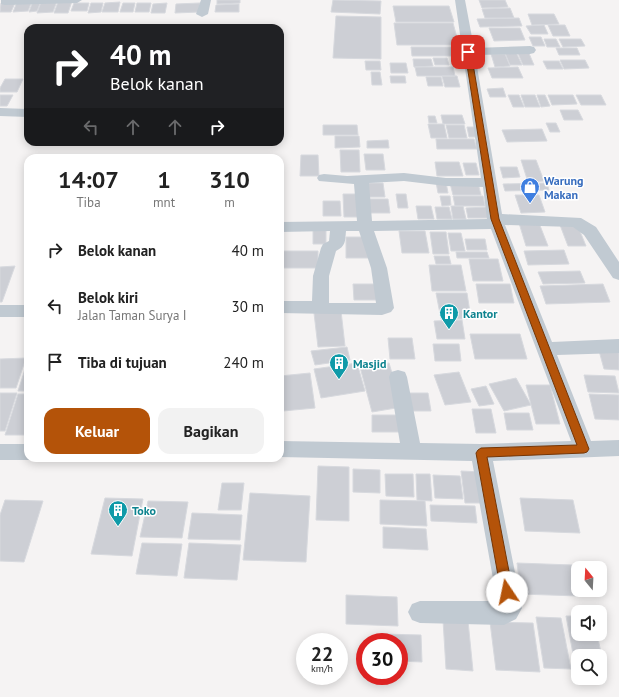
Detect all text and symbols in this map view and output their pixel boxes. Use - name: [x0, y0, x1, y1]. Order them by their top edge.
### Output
- pin: [451, 35, 485, 69]
- text: 40 m: [110, 36, 171, 73]
- icon: right: [44, 40, 96, 92]
- icon: arrive: [457, 41, 479, 63]
- text: Belok kanan: [110, 72, 204, 95]
- icon: left: [80, 116, 102, 138]
- icon: ahead: [122, 116, 144, 138]
- icon: ahead: [164, 116, 186, 138]
- icon: right: [206, 116, 228, 138]
- text: 14:07: [58, 164, 119, 195]
- text: 1: [157, 164, 171, 195]
- text: 310: [209, 164, 250, 195]
- place label: Warung Makan: [544, 173, 583, 202]
- shop icon: Warung Makan: [519, 176, 541, 204]
- text: Tiba: [76, 194, 101, 211]
- text: mnt: [153, 194, 175, 211]
- text: m: [224, 194, 235, 211]
- icon: right: [44, 239, 66, 261]
- text: Belok kanan: [78, 241, 156, 260]
- text: 40 m: [231, 241, 264, 260]
- text: Belok kiri: [78, 288, 138, 307]
- icon: left: [44, 295, 66, 317]
- text: 30 m: [231, 297, 264, 316]
- building icon: Kantor: [438, 302, 460, 330]
- place label: Kantor: [463, 306, 498, 321]
- text: Jalan Taman Surya I: [78, 307, 187, 324]
- icon: arrive: [44, 351, 66, 373]
- building icon: Masjid: [328, 352, 350, 380]
- text: Tiba di tujuan: [78, 353, 167, 372]
- text: 240 m: [223, 353, 264, 372]
- place label: Masjid: [353, 356, 387, 371]
- button: Keluar: [44, 408, 150, 454]
- button: Bagikan: [158, 408, 264, 454]
- building icon: Toko: [107, 499, 129, 527]
- place label: Toko: [132, 503, 156, 518]
- north arrow: [571, 561, 607, 597]
- map controls: [571, 561, 607, 685]
- position arrow: [486, 571, 528, 613]
- button: sound: [571, 605, 607, 641]
- speed limit sign: 30: [356, 633, 408, 685]
- text: 22: [311, 641, 333, 667]
- button: search: [571, 649, 607, 685]
- text: km/h: [311, 662, 333, 675]

